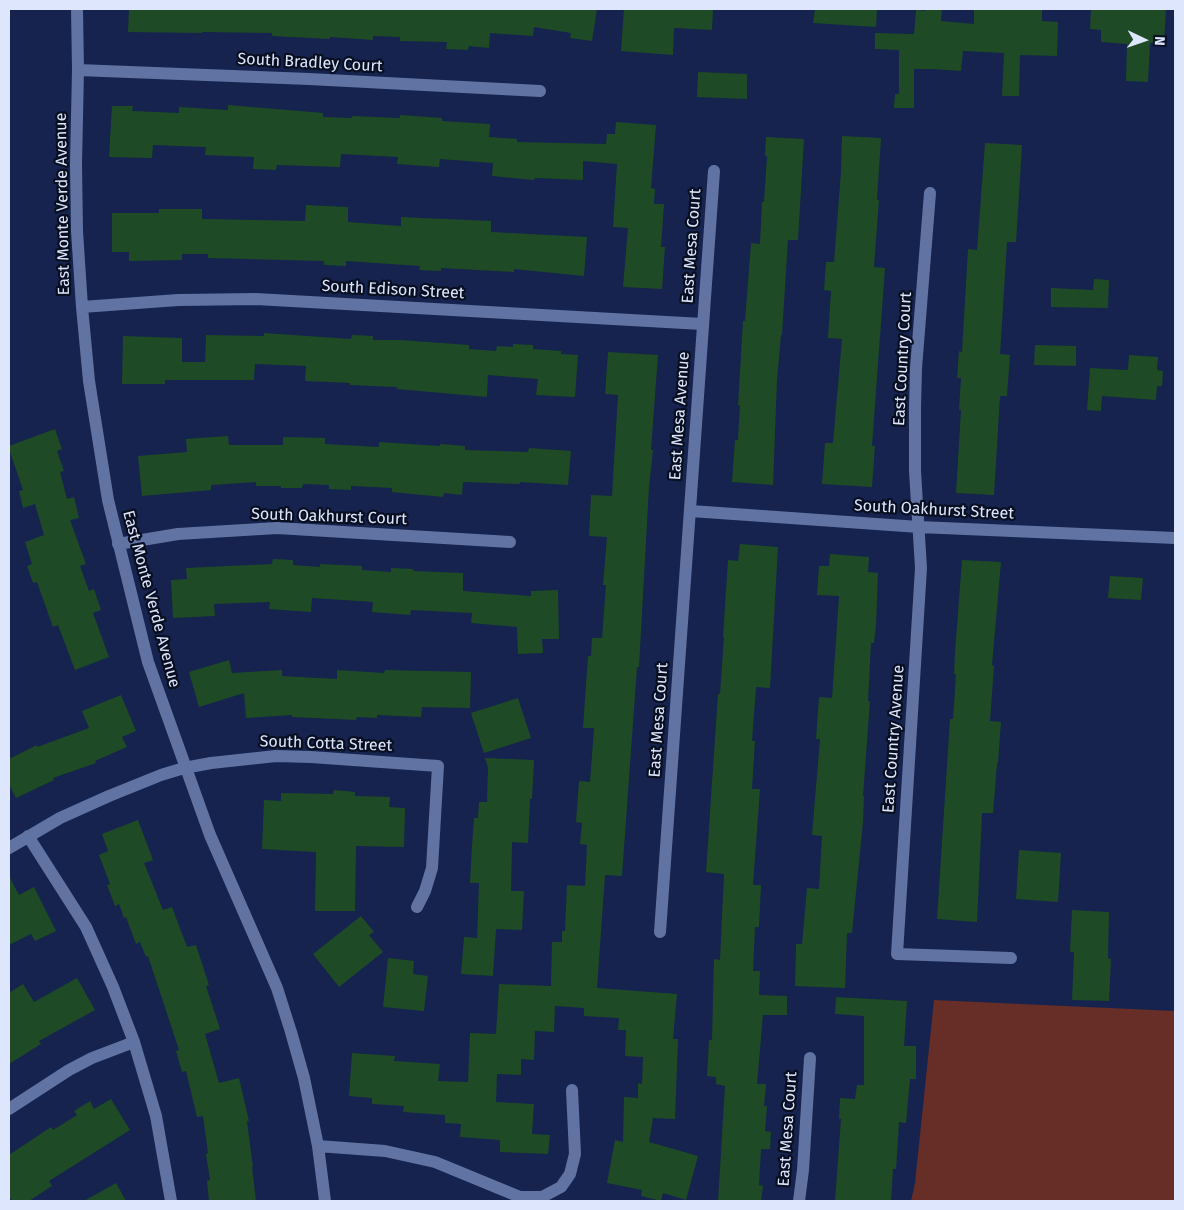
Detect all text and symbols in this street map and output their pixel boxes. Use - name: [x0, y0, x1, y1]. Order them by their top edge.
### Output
- north arrow: [1119, 15, 1169, 65]
- text: N: [1151, 36, 1168, 46]
- street label: South Bradley Court: [237, 50, 383, 76]
- street label: East Monte Verde Avenue: [52, 113, 74, 295]
- street label: East Mesa Court: [678, 188, 706, 304]
- street label: South Edison Street: [321, 277, 465, 303]
- street label: East Country Court: [890, 291, 916, 427]
- street label: East Mesa Avenue: [666, 351, 694, 481]
- street label: South Oakhurst Street: [854, 496, 1014, 524]
- street label: South Oakhurst Court: [251, 505, 407, 529]
- street label: East Monte Verde Avenue: [118, 508, 184, 690]
- street label: East Mesa Court: [645, 662, 673, 778]
- street label: East Country Avenue: [879, 664, 909, 814]
- street label: South Cotta Street: [259, 732, 393, 756]
- street label: East Mesa Court: [774, 1071, 802, 1187]

